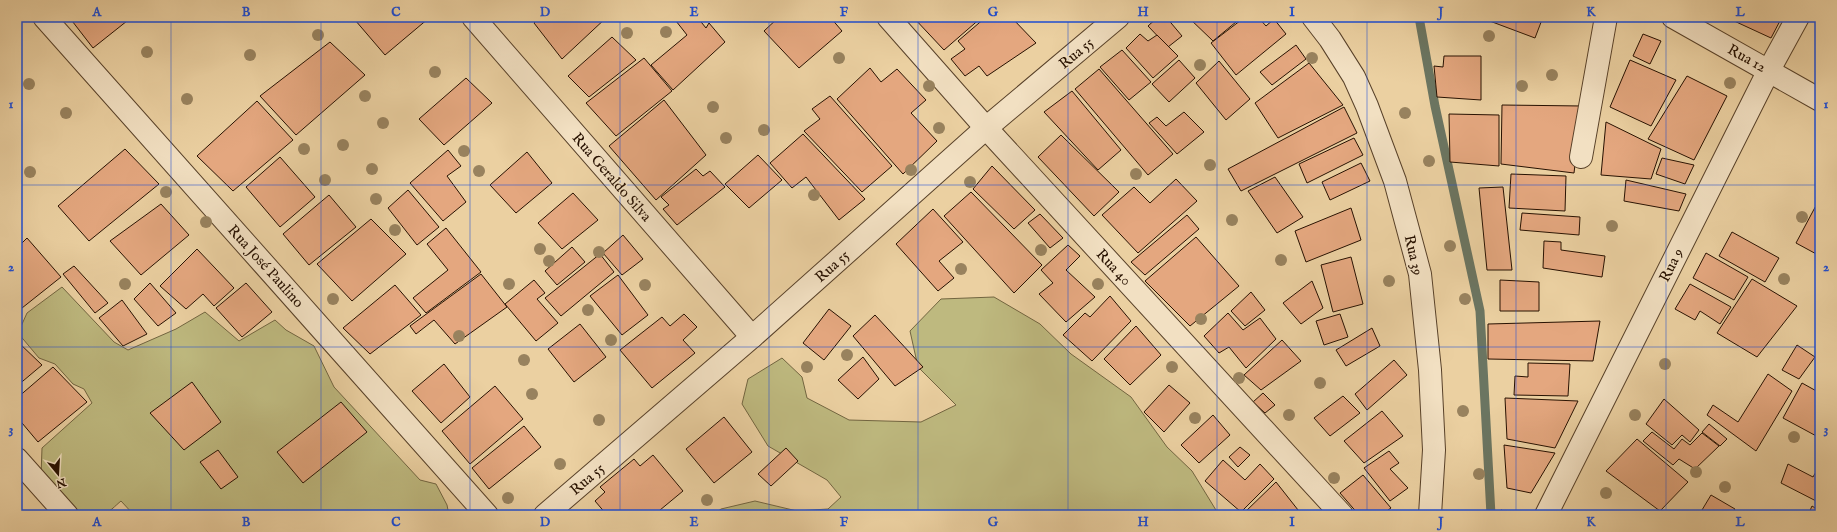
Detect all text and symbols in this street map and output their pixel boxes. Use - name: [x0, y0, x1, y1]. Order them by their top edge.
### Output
- text: A: [92, 4, 103, 21]
- text: B: [242, 4, 251, 21]
- text: C: [391, 4, 401, 21]
- text: D: [540, 4, 551, 21]
- text: E: [689, 4, 699, 21]
- text: F: [840, 4, 849, 21]
- text: G: [988, 4, 999, 21]
- text: H: [1137, 4, 1149, 21]
- text: I: [1289, 4, 1295, 21]
- text: J: [1436, 4, 1444, 21]
- text: K: [1586, 4, 1596, 21]
- text: L: [1734, 4, 1745, 21]
- street label: Rua 55: [1055, 33, 1098, 73]
- street label: Rua 12: [1724, 40, 1770, 77]
- text: 1: [9, 96, 14, 113]
- text: 1: [1824, 96, 1829, 113]
- street label: Rua Geraldo Silva: [568, 129, 656, 226]
- street label: Rua José Paulino: [223, 221, 308, 312]
- street label: Rua 39: [1400, 233, 1427, 277]
- street label: Rua 40: [1092, 245, 1135, 290]
- street label: Rua 9: [1655, 245, 1688, 285]
- street label: Rua 55: [811, 246, 854, 287]
- text: 2: [8, 259, 14, 276]
- text: 2: [1823, 259, 1829, 276]
- text: 3: [9, 421, 14, 438]
- text: 3: [1824, 421, 1829, 438]
- north arrow: [38, 454, 78, 494]
- street label: Rua 55: [566, 459, 609, 500]
- text: N: [54, 474, 68, 491]
- text: A: [92, 514, 103, 531]
- text: B: [242, 514, 251, 531]
- text: C: [391, 514, 401, 531]
- text: D: [540, 514, 551, 531]
- text: E: [689, 514, 699, 531]
- text: F: [840, 514, 849, 531]
- text: G: [988, 514, 999, 531]
- text: H: [1137, 514, 1149, 531]
- text: I: [1289, 514, 1295, 531]
- text: J: [1436, 514, 1444, 531]
- text: K: [1586, 514, 1596, 531]
- text: L: [1734, 514, 1745, 531]

